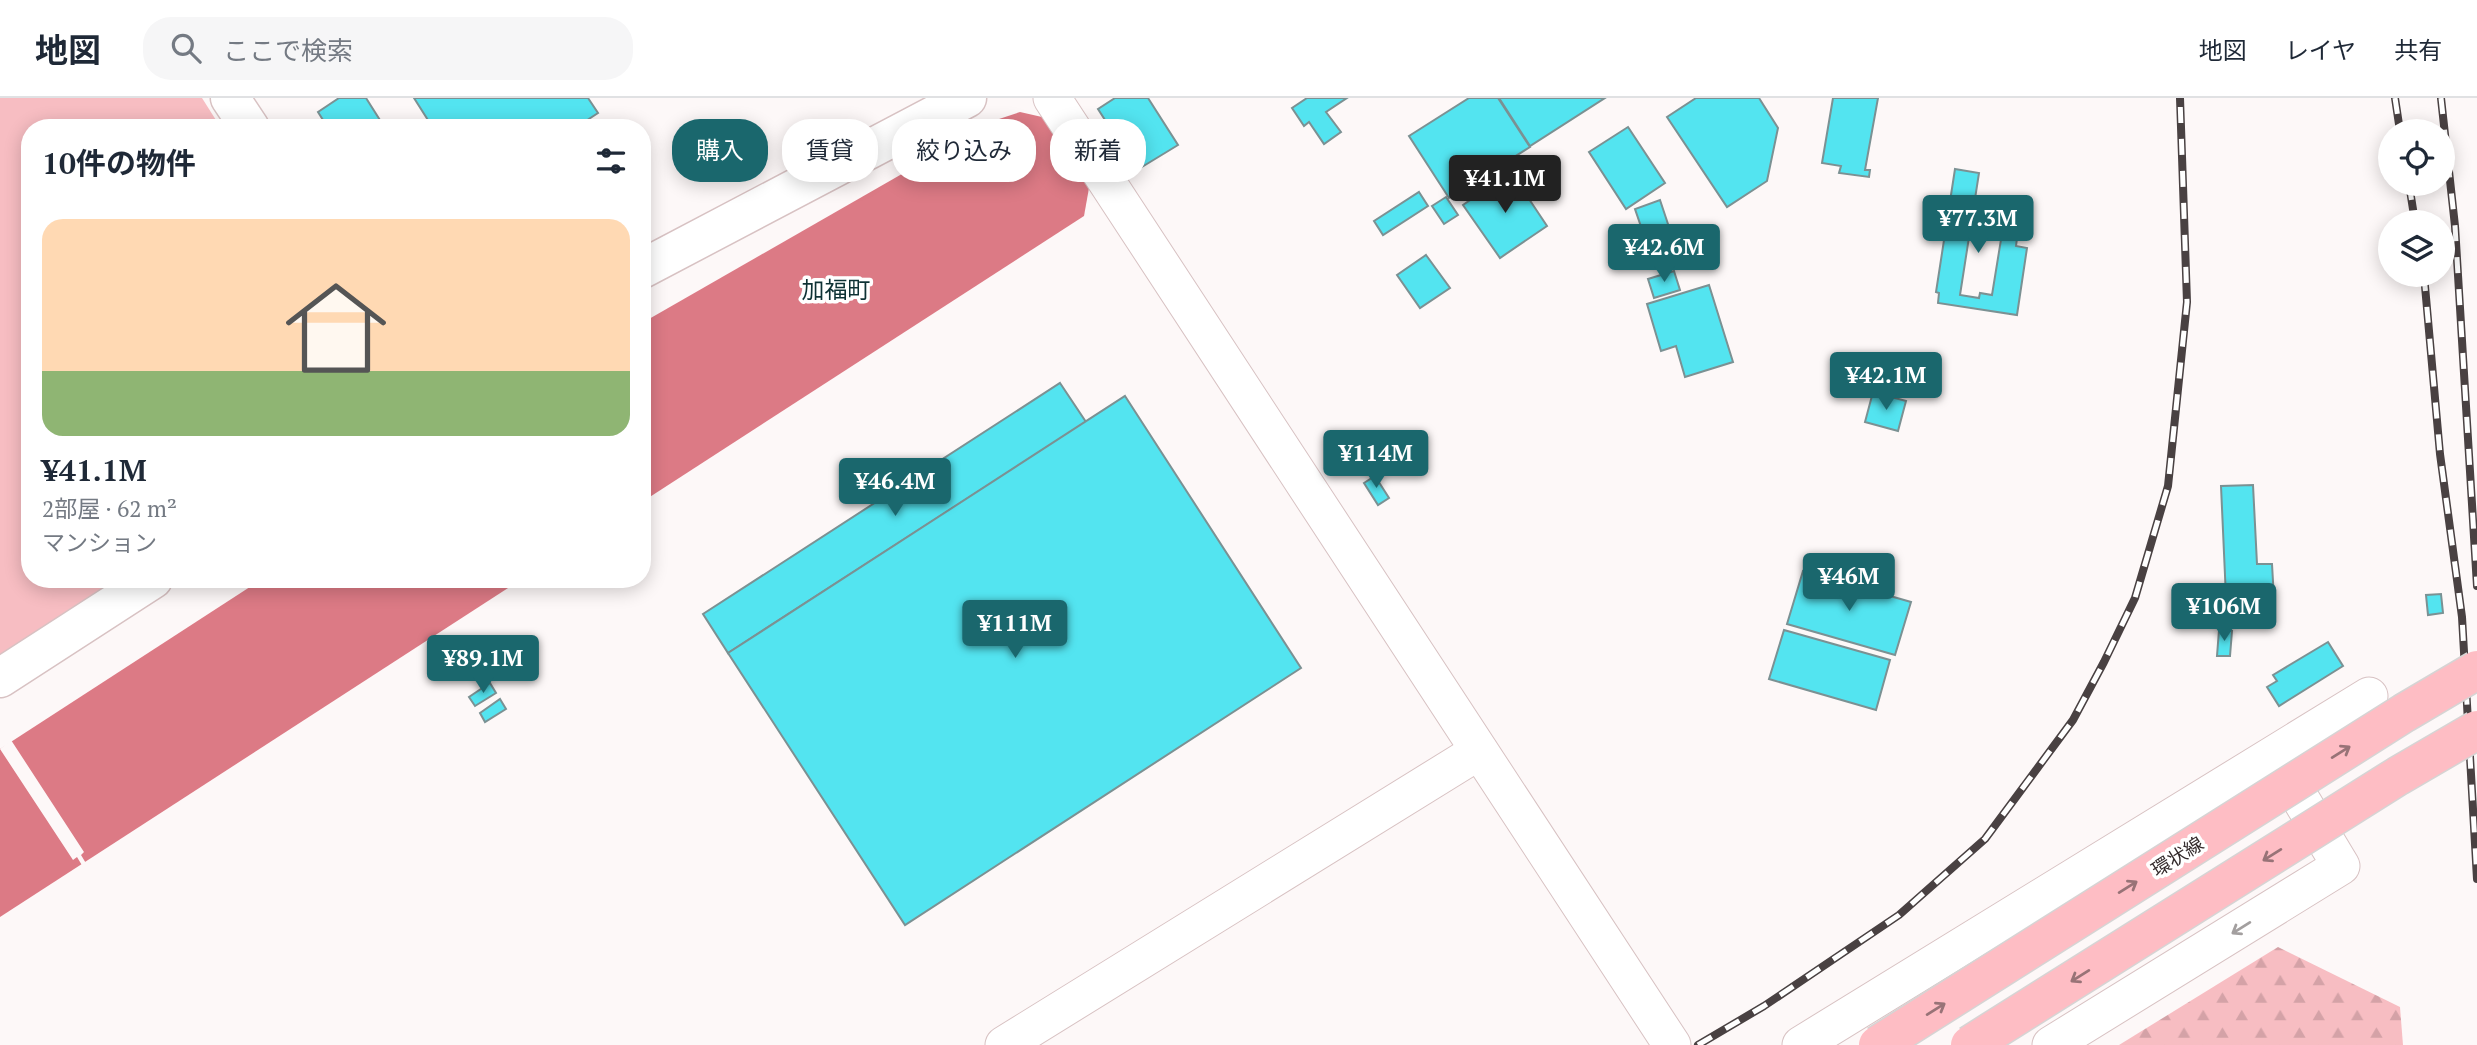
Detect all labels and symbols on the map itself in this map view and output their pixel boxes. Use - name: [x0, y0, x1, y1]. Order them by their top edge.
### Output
- pin: ¥41.1M: [1448, 156, 1562, 215]
- pin: ¥77.3M: [1921, 195, 2035, 255]
- pin: ¥42.6M: [1607, 225, 1721, 284]
- district label: 加福町: [802, 274, 871, 305]
- pin: ¥42.1M: [1829, 352, 1943, 412]
- pin: ¥114M: [1327, 430, 1425, 490]
- pin: ¥46.4M: [838, 458, 952, 518]
- pin: ¥46M: [1808, 554, 1890, 613]
- pin: ¥106M: [2175, 584, 2273, 643]
- pin: ¥111M: [966, 601, 1064, 660]
- pin: ¥89.1M: [426, 636, 540, 695]
- one-way arrow: [2331, 745, 2351, 759]
- street label: 環状線: [2146, 830, 2208, 882]
- one-way arrow: [2263, 848, 2283, 862]
- one-way arrow: [2118, 880, 2137, 895]
- one-way arrow: [2232, 921, 2252, 935]
- one-way arrow: [2071, 968, 2090, 983]
- one-way arrow: [1925, 1001, 1945, 1015]

